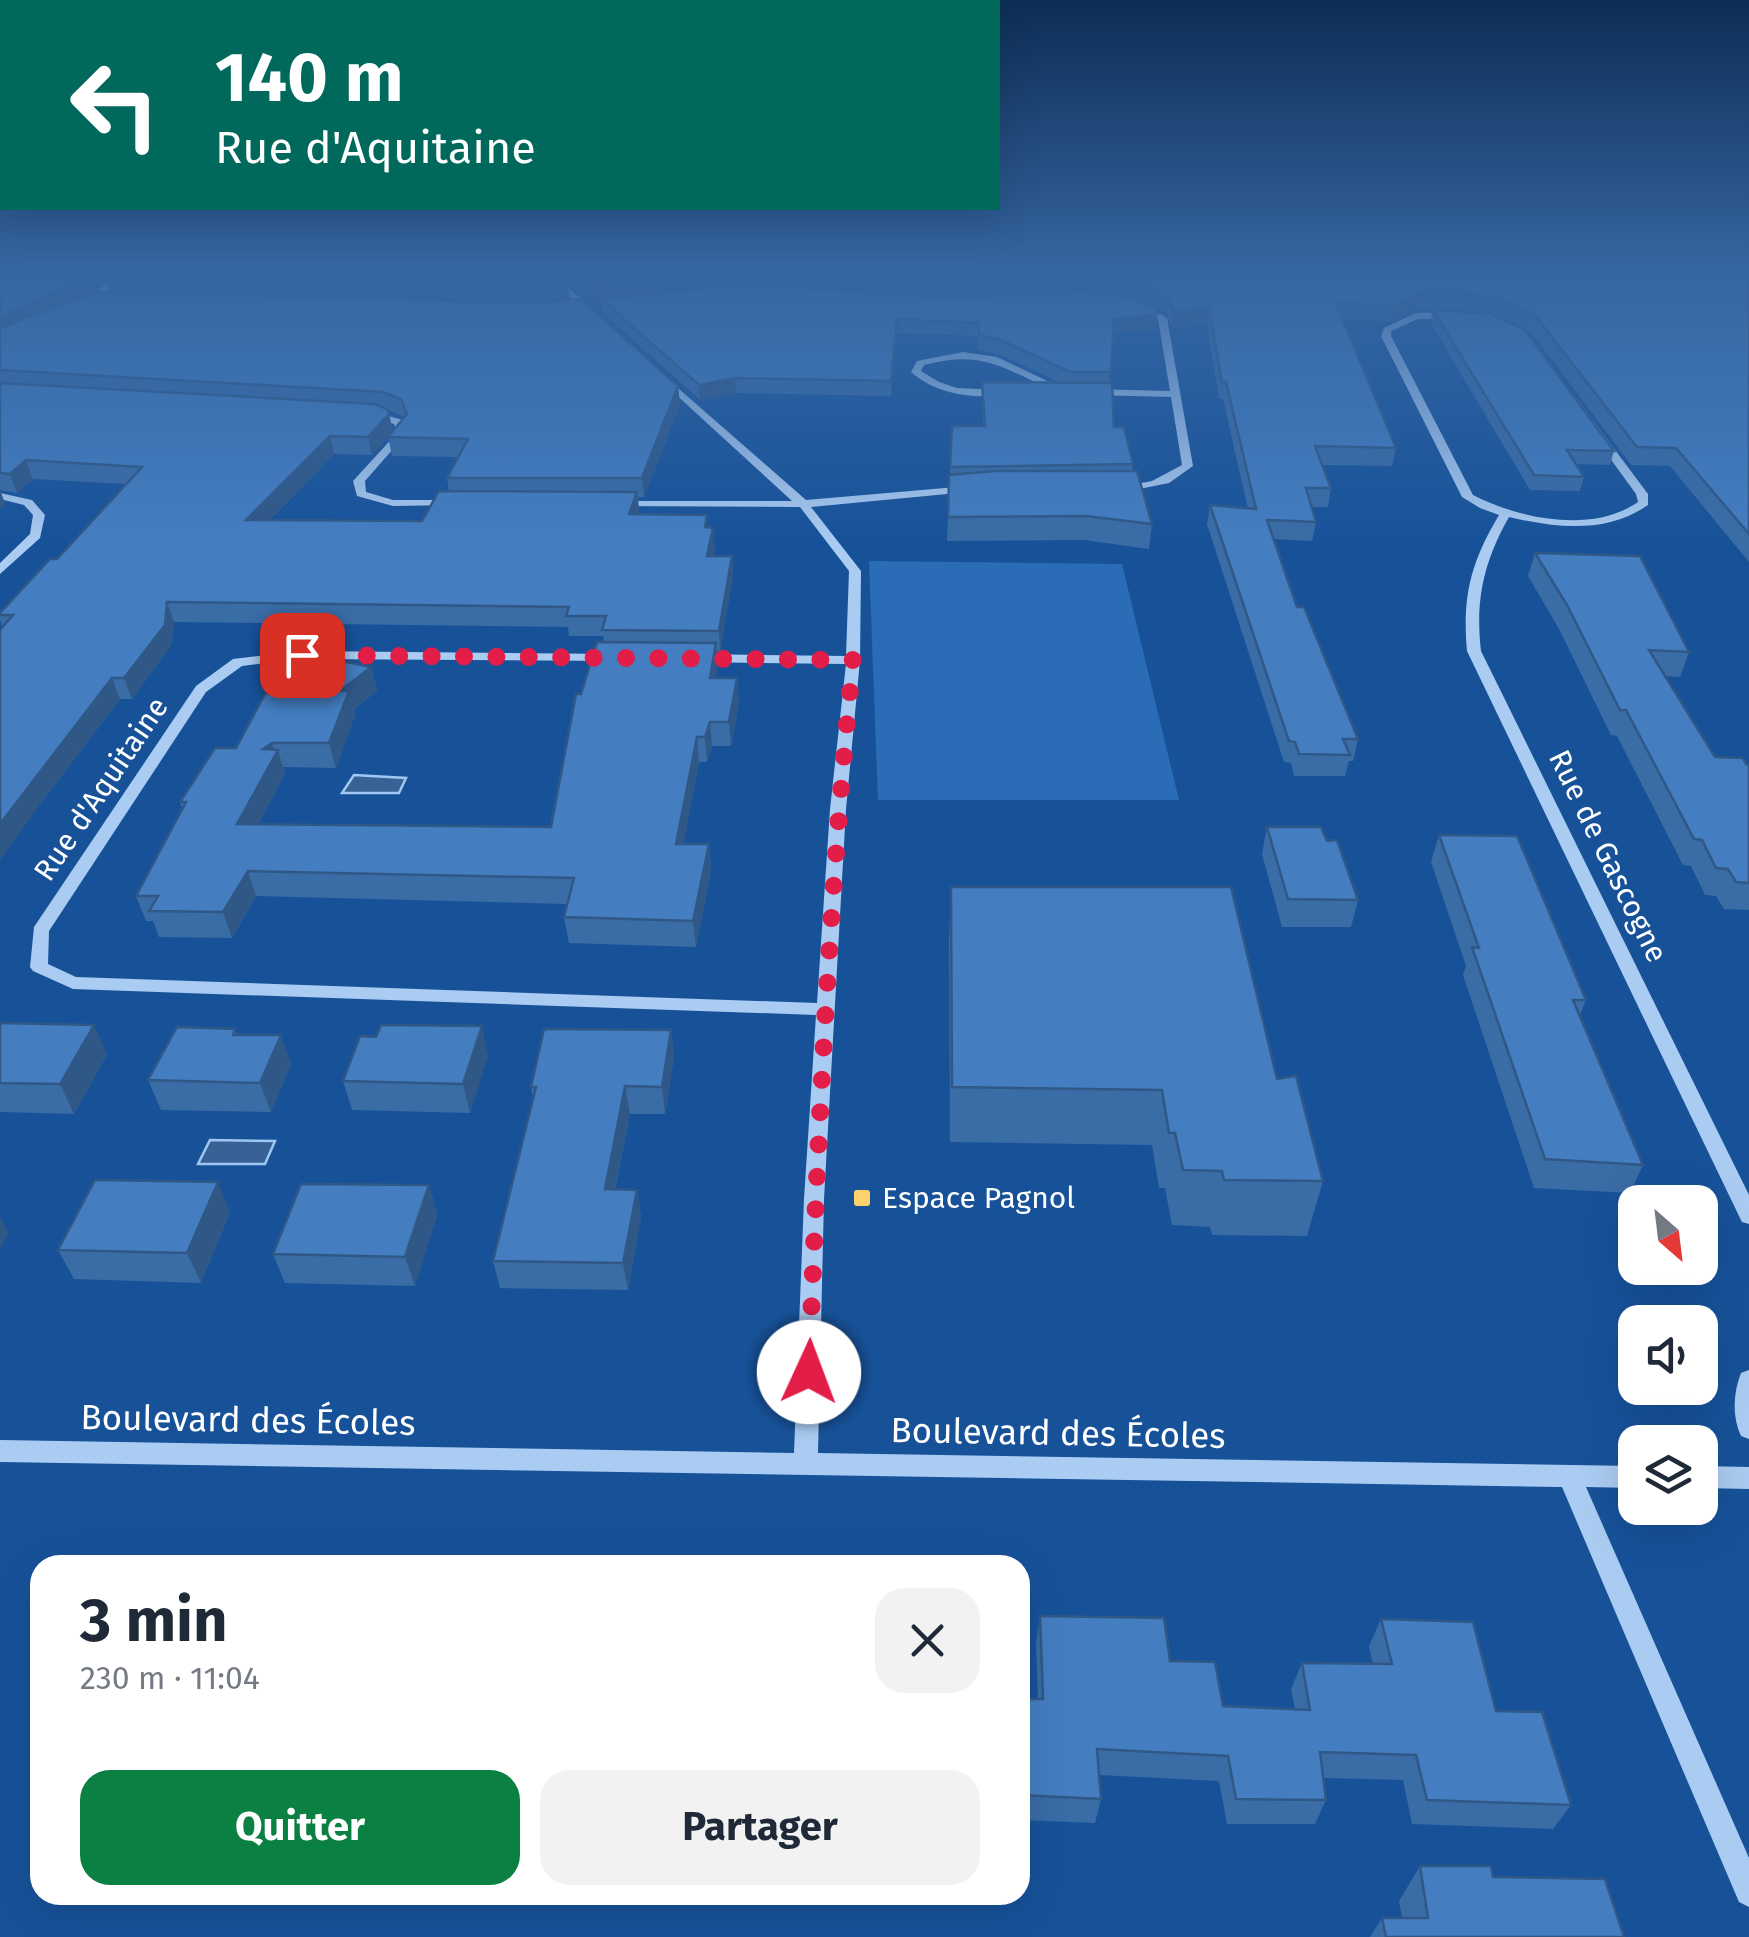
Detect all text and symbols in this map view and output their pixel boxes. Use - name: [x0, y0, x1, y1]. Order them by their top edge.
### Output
- text: 140 m: [215, 36, 404, 120]
- icon: left: [50, 40, 180, 170]
- text: Rue d'Aquitaine: [215, 121, 536, 175]
- pin: [260, 613, 345, 698]
- icon: arrive: [275, 628, 330, 683]
- street label: Rue d'Aquitaine: [26, 690, 176, 888]
- street label: Rue de Gascogne: [1541, 744, 1675, 968]
- place label: Espace Pagnol: [882, 1180, 1075, 1216]
- north arrow: [1618, 1185, 1718, 1285]
- map controls: [1618, 1185, 1718, 1525]
- marker: Espace Pagnol: [851, 1187, 873, 1209]
- button: sound: [1618, 1305, 1718, 1405]
- position arrow: [757, 1320, 861, 1424]
- street label: Boulevard des Écoles: [80, 1396, 416, 1444]
- street label: Boulevard des Écoles: [890, 1409, 1226, 1457]
- button: layers: [1618, 1425, 1718, 1525]
- text: 3 min: [80, 1585, 228, 1657]
- button: close: [875, 1588, 980, 1693]
- text: 230 m · 11:04: [80, 1659, 260, 1697]
- button: Quitter: [80, 1770, 520, 1885]
- button: Partager: [540, 1770, 980, 1885]

